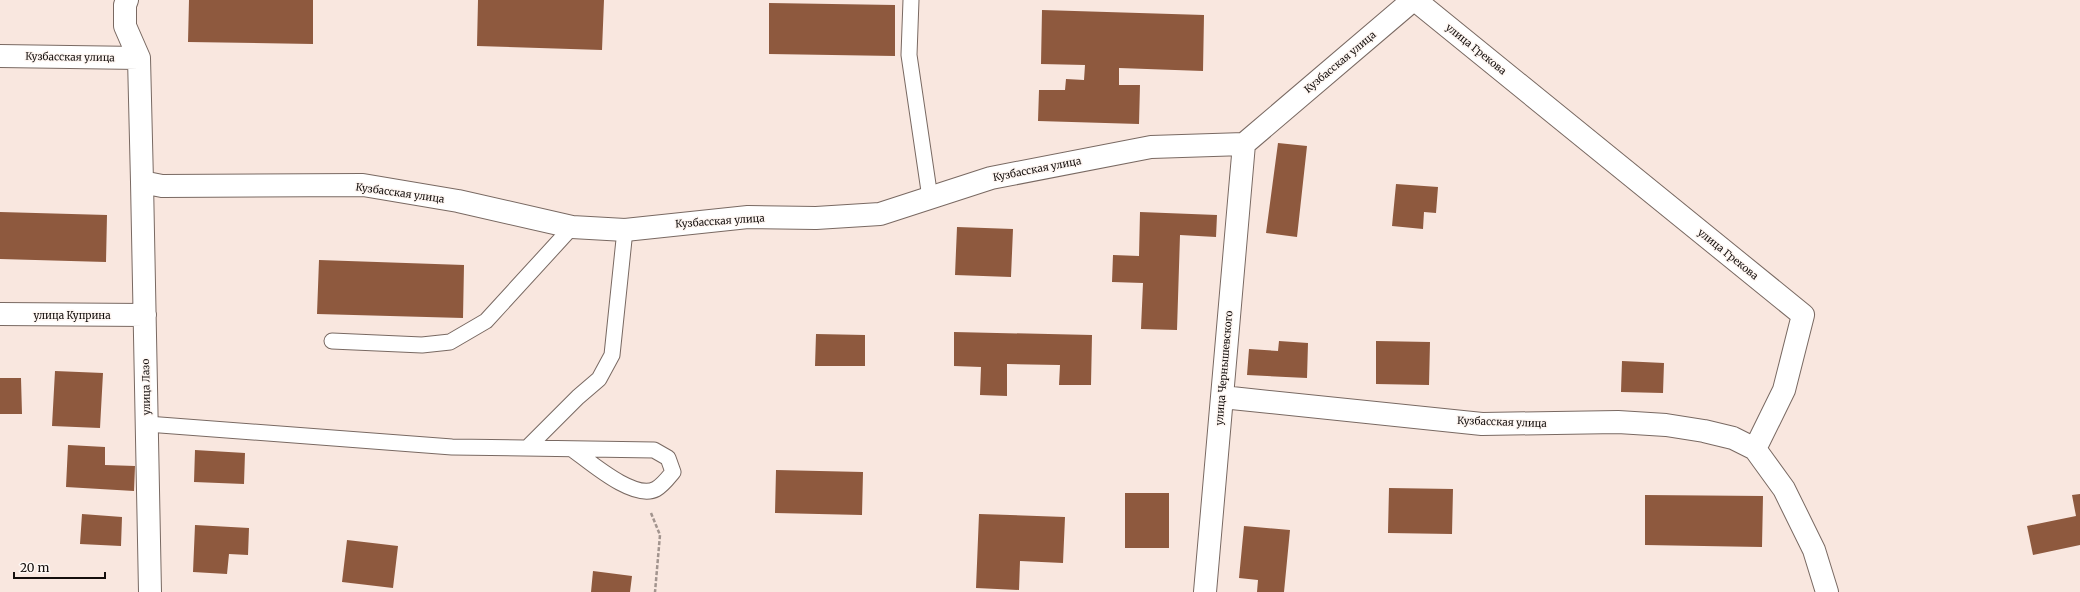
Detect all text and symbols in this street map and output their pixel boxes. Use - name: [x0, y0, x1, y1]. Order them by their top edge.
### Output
- street label: улица Грекова: [1443, 21, 1509, 78]
- street label: Кузбасская улица: [1302, 28, 1379, 96]
- street label: Кузбасская улица: [25, 50, 116, 64]
- street label: Кузбасская улица: [992, 154, 1083, 184]
- street label: Кузбасская улица: [355, 180, 446, 206]
- street label: Кузбасская улица: [675, 211, 766, 231]
- street label: улица Грекова: [1695, 226, 1761, 283]
- street label: улица Куприна: [33, 309, 111, 322]
- street label: улица Чернышевского: [1213, 310, 1236, 426]
- street label: улица Лазо: [139, 359, 153, 415]
- street label: Кузбасская улица: [1457, 414, 1548, 430]
- scale bar: [14, 554, 105, 580]
- text: 20 m: [20, 560, 49, 575]

